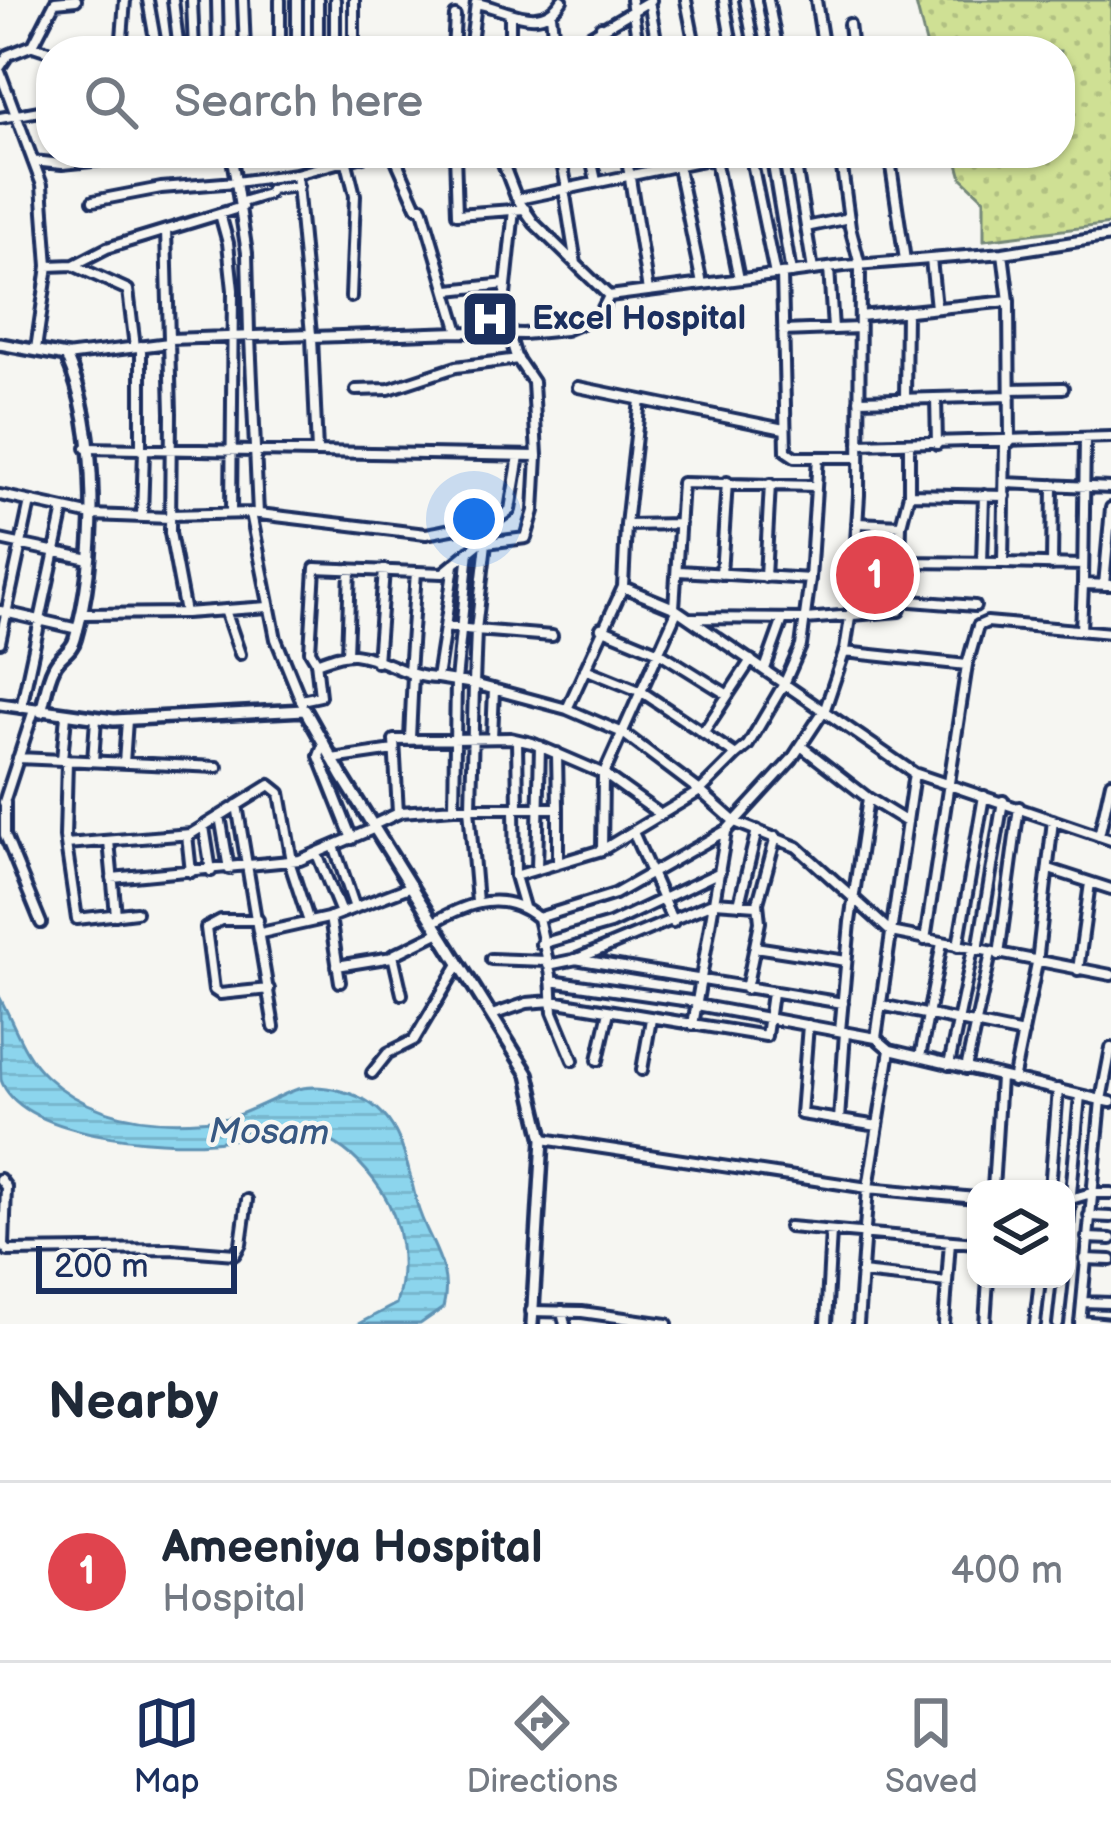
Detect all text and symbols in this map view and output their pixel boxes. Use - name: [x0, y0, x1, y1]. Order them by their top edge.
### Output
- search box: [36, 36, 1075, 168]
- icon: search: [78, 69, 144, 135]
- text: Search here: [174, 75, 423, 130]
- hospital icon: Excel Hospital: [459, 288, 521, 350]
- place label: Excel Hospital: [532, 299, 746, 339]
- your location: [444, 489, 504, 549]
- pin: 1: [836, 530, 914, 620]
- water label: Mosam: [209, 1110, 329, 1156]
- map controls: [967, 1180, 1075, 1288]
- button: layers: [967, 1180, 1075, 1288]
- scale bar: [36, 1240, 237, 1293]
- text: 200 m: [54, 1247, 148, 1287]
- text: Nearby: [48, 1372, 219, 1433]
- text: Ameeniya Hospital: [162, 1521, 542, 1576]
- text: 1: [79, 1548, 95, 1595]
- text: 400 m: [951, 1548, 1063, 1595]
- text: Hospital: [162, 1576, 305, 1623]
- tab: Map: [133, 1690, 200, 1802]
- tab: Directions: [466, 1690, 618, 1802]
- tab: Saved: [885, 1690, 978, 1802]

